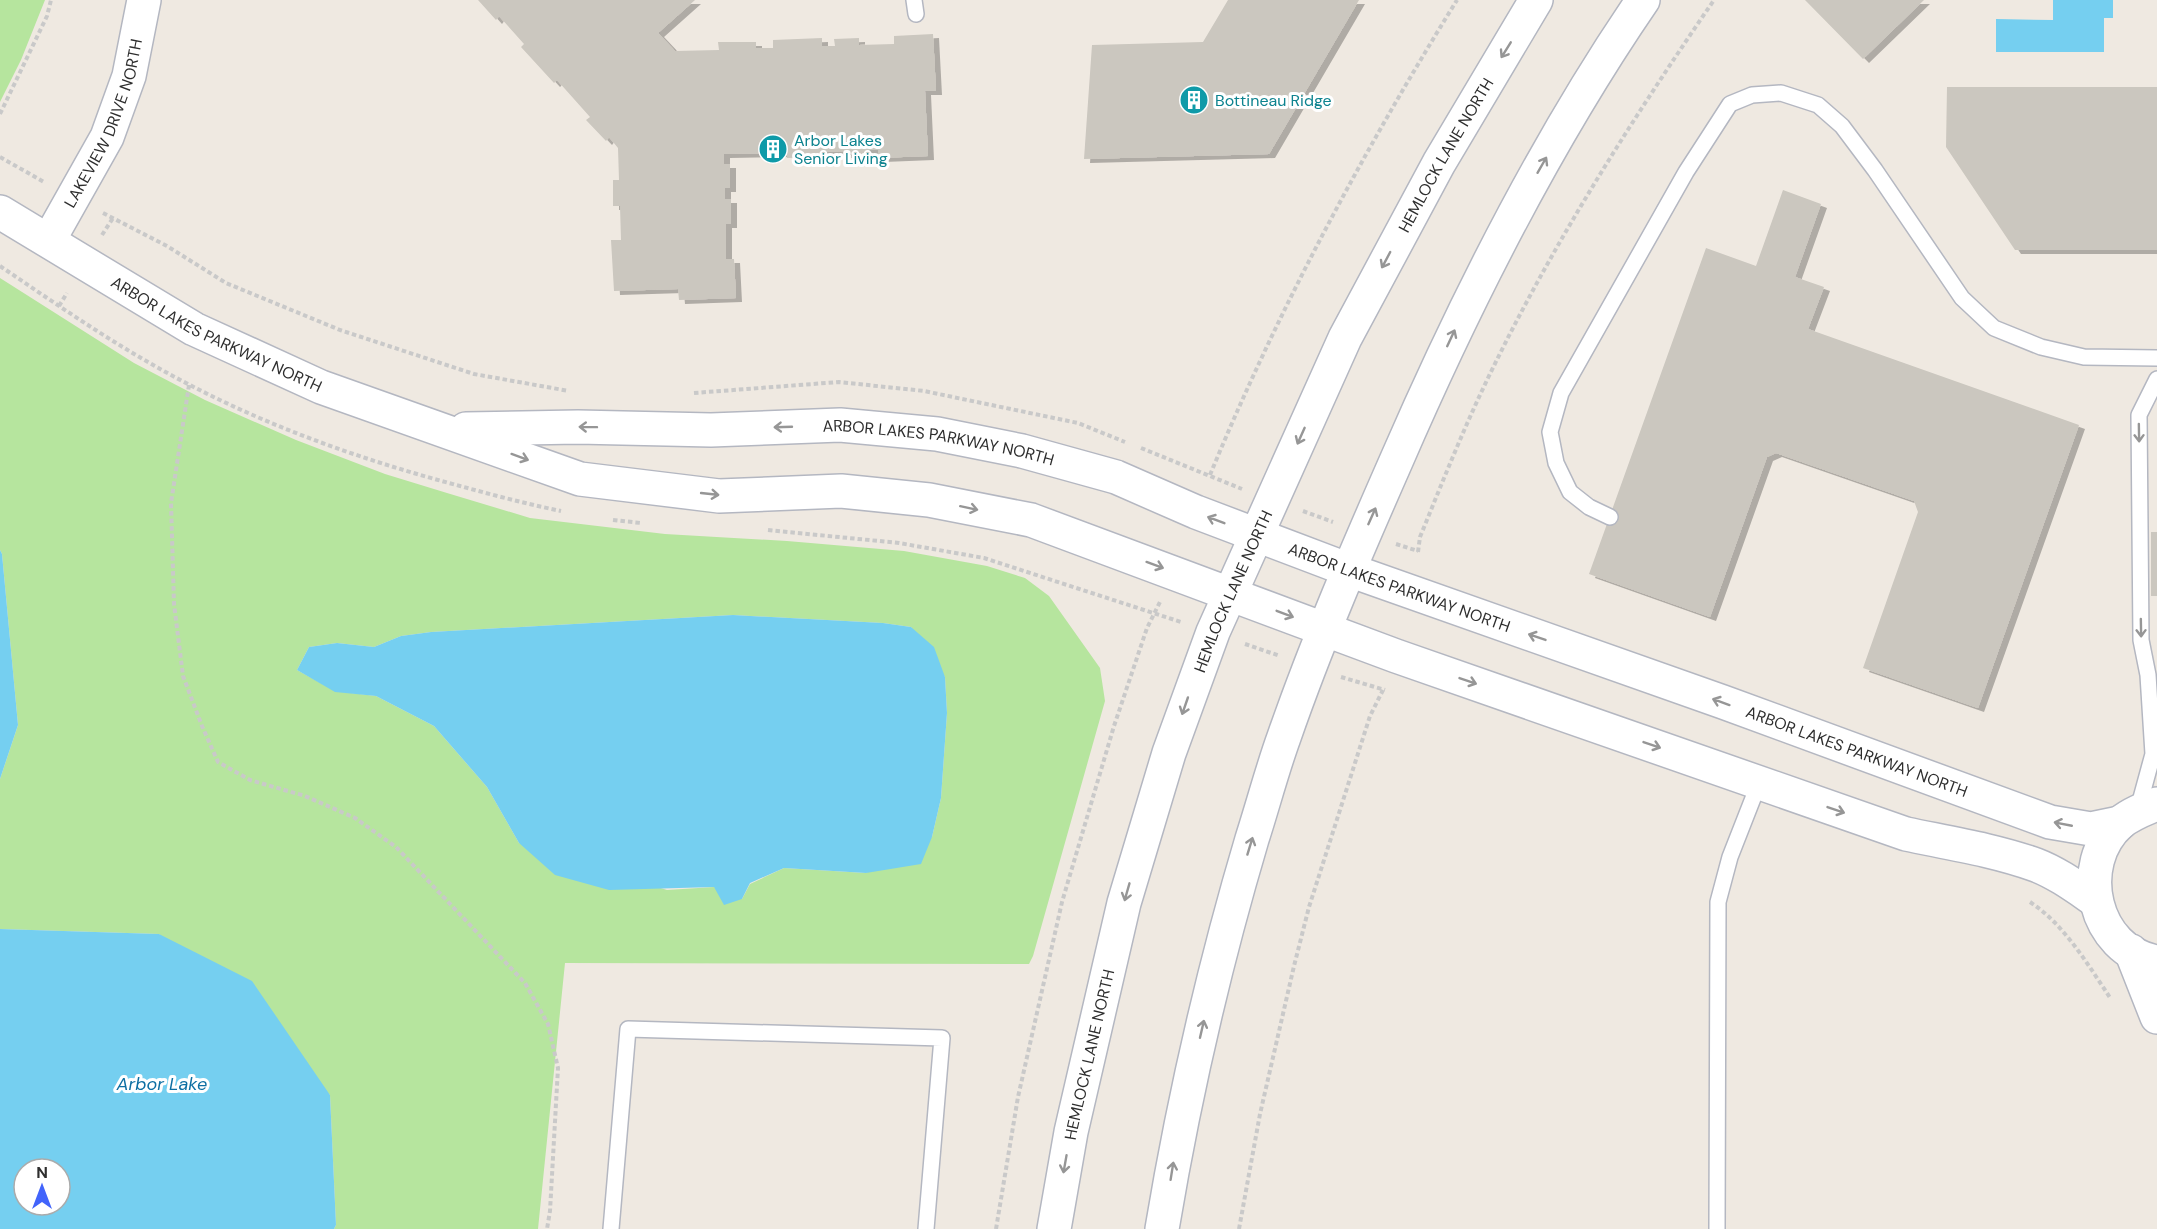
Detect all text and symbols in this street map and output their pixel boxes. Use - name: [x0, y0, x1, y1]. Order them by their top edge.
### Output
- street label: LAKEVIEW DRIVE NORTH: [59, 37, 147, 211]
- one-way arrow: [1499, 41, 1511, 58]
- street label: HEMLOCK LANE NORTH: [1393, 74, 1498, 236]
- building icon: Bottineau Ridge: [1178, 84, 1210, 116]
- place label: Bottineau Ridge: [1215, 90, 1332, 111]
- place label: Arbor Lakes Senior Living: [794, 130, 888, 169]
- building icon: Arbor Lakes Senior Living: [757, 133, 789, 165]
- one-way arrow: [1536, 157, 1548, 174]
- one-way arrow: [1380, 251, 1391, 269]
- street label: ARBOR LAKES PARKWAY NORTH: [107, 271, 325, 397]
- one-way arrow: [1446, 329, 1458, 347]
- street label: ARBOR LAKES PARKWAY NORTH: [822, 414, 1057, 470]
- one-way arrow: [579, 421, 599, 433]
- one-way arrow: [774, 422, 794, 433]
- one-way arrow: [2133, 422, 2145, 442]
- one-way arrow: [1295, 426, 1306, 445]
- one-way arrow: [510, 453, 529, 464]
- one-way arrow: [700, 489, 720, 500]
- one-way arrow: [959, 503, 978, 514]
- street label: HEMLOCK LANE NORTH: [1189, 507, 1277, 675]
- one-way arrow: [1367, 507, 1378, 526]
- one-way arrow: [1207, 514, 1226, 525]
- street label: ARBOR LAKES PARKWAY NORTH: [1285, 537, 1513, 637]
- one-way arrow: [1145, 561, 1164, 572]
- one-way arrow: [1275, 609, 1293, 620]
- one-way arrow: [2135, 617, 2147, 637]
- one-way arrow: [1528, 630, 1547, 641]
- one-way arrow: [1458, 677, 1477, 688]
- one-way arrow: [1712, 695, 1731, 706]
- one-way arrow: [1179, 696, 1190, 715]
- street label: ARBOR LAKES PARKWAY NORTH: [1743, 701, 1971, 801]
- one-way arrow: [1642, 741, 1661, 752]
- one-way arrow: [1826, 805, 1845, 816]
- one-way arrow: [2053, 818, 2073, 829]
- one-way arrow: [1245, 837, 1256, 856]
- one-way arrow: [1121, 882, 1132, 901]
- street label: HEMLOCK LANE NORTH: [1059, 967, 1119, 1141]
- one-way arrow: [1197, 1020, 1208, 1039]
- water label: Arbor Lake: [116, 1072, 207, 1096]
- one-way arrow: [1060, 1154, 1071, 1173]
- north arrow: [12, 1157, 72, 1217]
- text: N: [36, 1162, 48, 1183]
- one-way arrow: [1166, 1162, 1177, 1182]

